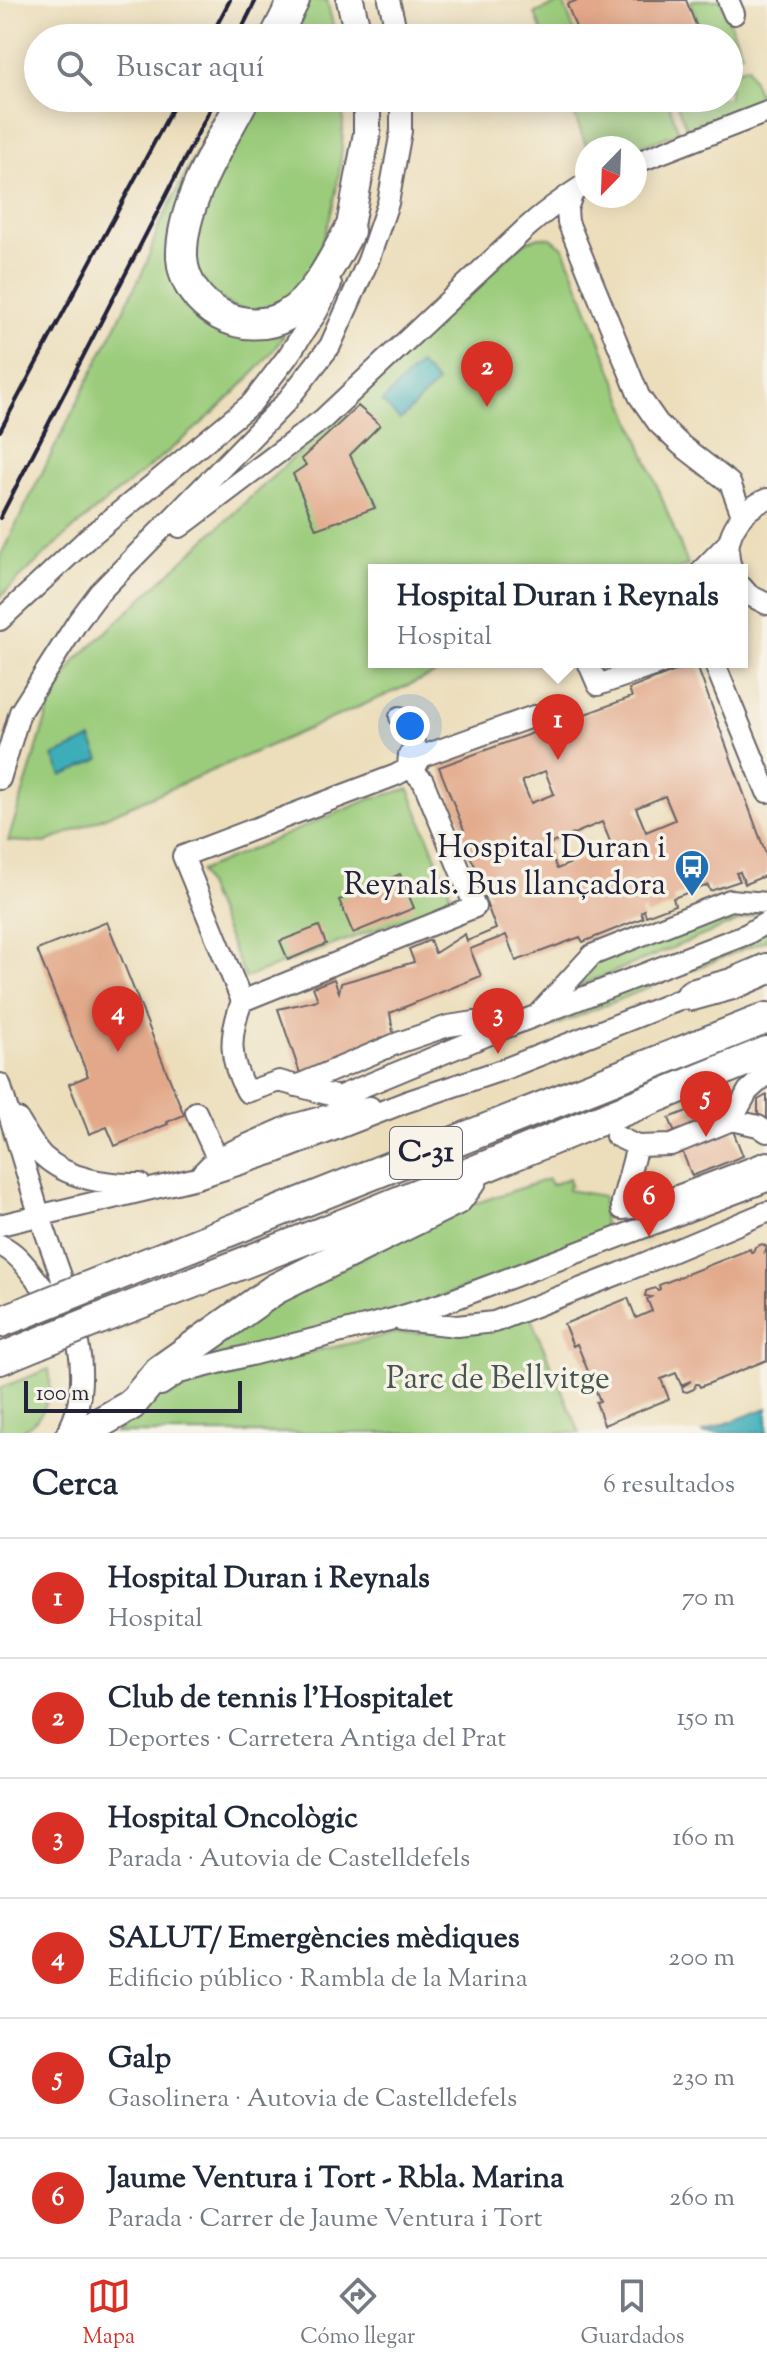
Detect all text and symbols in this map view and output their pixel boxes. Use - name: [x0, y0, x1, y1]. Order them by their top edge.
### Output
- search box: [24, 24, 743, 112]
- icon: search: [52, 46, 96, 90]
- text: Buscar aquí: [116, 47, 264, 90]
- north arrow: [575, 136, 647, 208]
- pin: 2: [461, 341, 513, 407]
- popup: [368, 564, 748, 668]
- text: Hospital Duran i Reynals: [397, 576, 719, 619]
- text: Hospital: [397, 619, 492, 656]
- pin: 1: [532, 694, 584, 760]
- your location: [390, 706, 430, 746]
- place label: Hospital Duran i Reynals. Bus llançadora: [344, 826, 666, 909]
- bus stop icon: Hospital Duran i Reynals. Bus llançadora: [673, 848, 711, 898]
- pin: 4: [92, 986, 144, 1052]
- pin: 3: [472, 988, 524, 1054]
- pin: 5: [680, 1071, 732, 1137]
- road number: C-31: [390, 1127, 462, 1179]
- pin: 6: [623, 1171, 675, 1237]
- park label: Parc de Bellvitge: [386, 1357, 610, 1403]
- scale bar: [24, 1377, 242, 1413]
- text: 100 m: [36, 1379, 89, 1411]
- text: Cerca: [32, 1461, 118, 1510]
- text: 6 resultados: [603, 1467, 735, 1504]
- text: Hospital Duran i Reynals: [108, 1558, 430, 1601]
- text: 1: [54, 1580, 62, 1617]
- text: 70 m: [682, 1580, 735, 1617]
- text: Hospital: [108, 1601, 203, 1638]
- text: Club de tennis l'Hospitalet: [108, 1678, 453, 1721]
- text: 2: [52, 1700, 64, 1737]
- text: 150 m: [676, 1700, 735, 1737]
- text: Deportes · Carretera Antiga del Prat: [108, 1721, 506, 1758]
- text: Hospital Oncològic: [108, 1798, 358, 1841]
- text: 3: [53, 1820, 63, 1857]
- text: 160 m: [672, 1820, 735, 1857]
- text: Parada · Autovia de Castelldefels: [108, 1841, 470, 1878]
- text: SALUT/ Emergències mèdiques: [108, 1918, 520, 1961]
- text: 4: [51, 1940, 65, 1977]
- text: 200 m: [668, 1940, 735, 1977]
- text: Edificio público · Rambla de la Marina: [108, 1961, 528, 1998]
- text: Galp: [108, 2038, 171, 2081]
- text: 5: [54, 2060, 62, 2097]
- text: 230 m: [672, 2060, 735, 2097]
- text: Gasolinera · Autovia de Castelldefels: [108, 2081, 517, 2118]
- text: Jaume Ventura i Tort - Rbla. Marina: [108, 2158, 564, 2201]
- text: 6: [52, 2180, 64, 2217]
- text: 260 m: [669, 2180, 735, 2217]
- text: Parada · Carrer de Jaume Ventura i Tort: [108, 2201, 542, 2238]
- tab: Mapa: [83, 2274, 135, 2354]
- tab: Cómo llegar: [300, 2274, 415, 2354]
- tab: Guardados: [580, 2274, 684, 2354]

